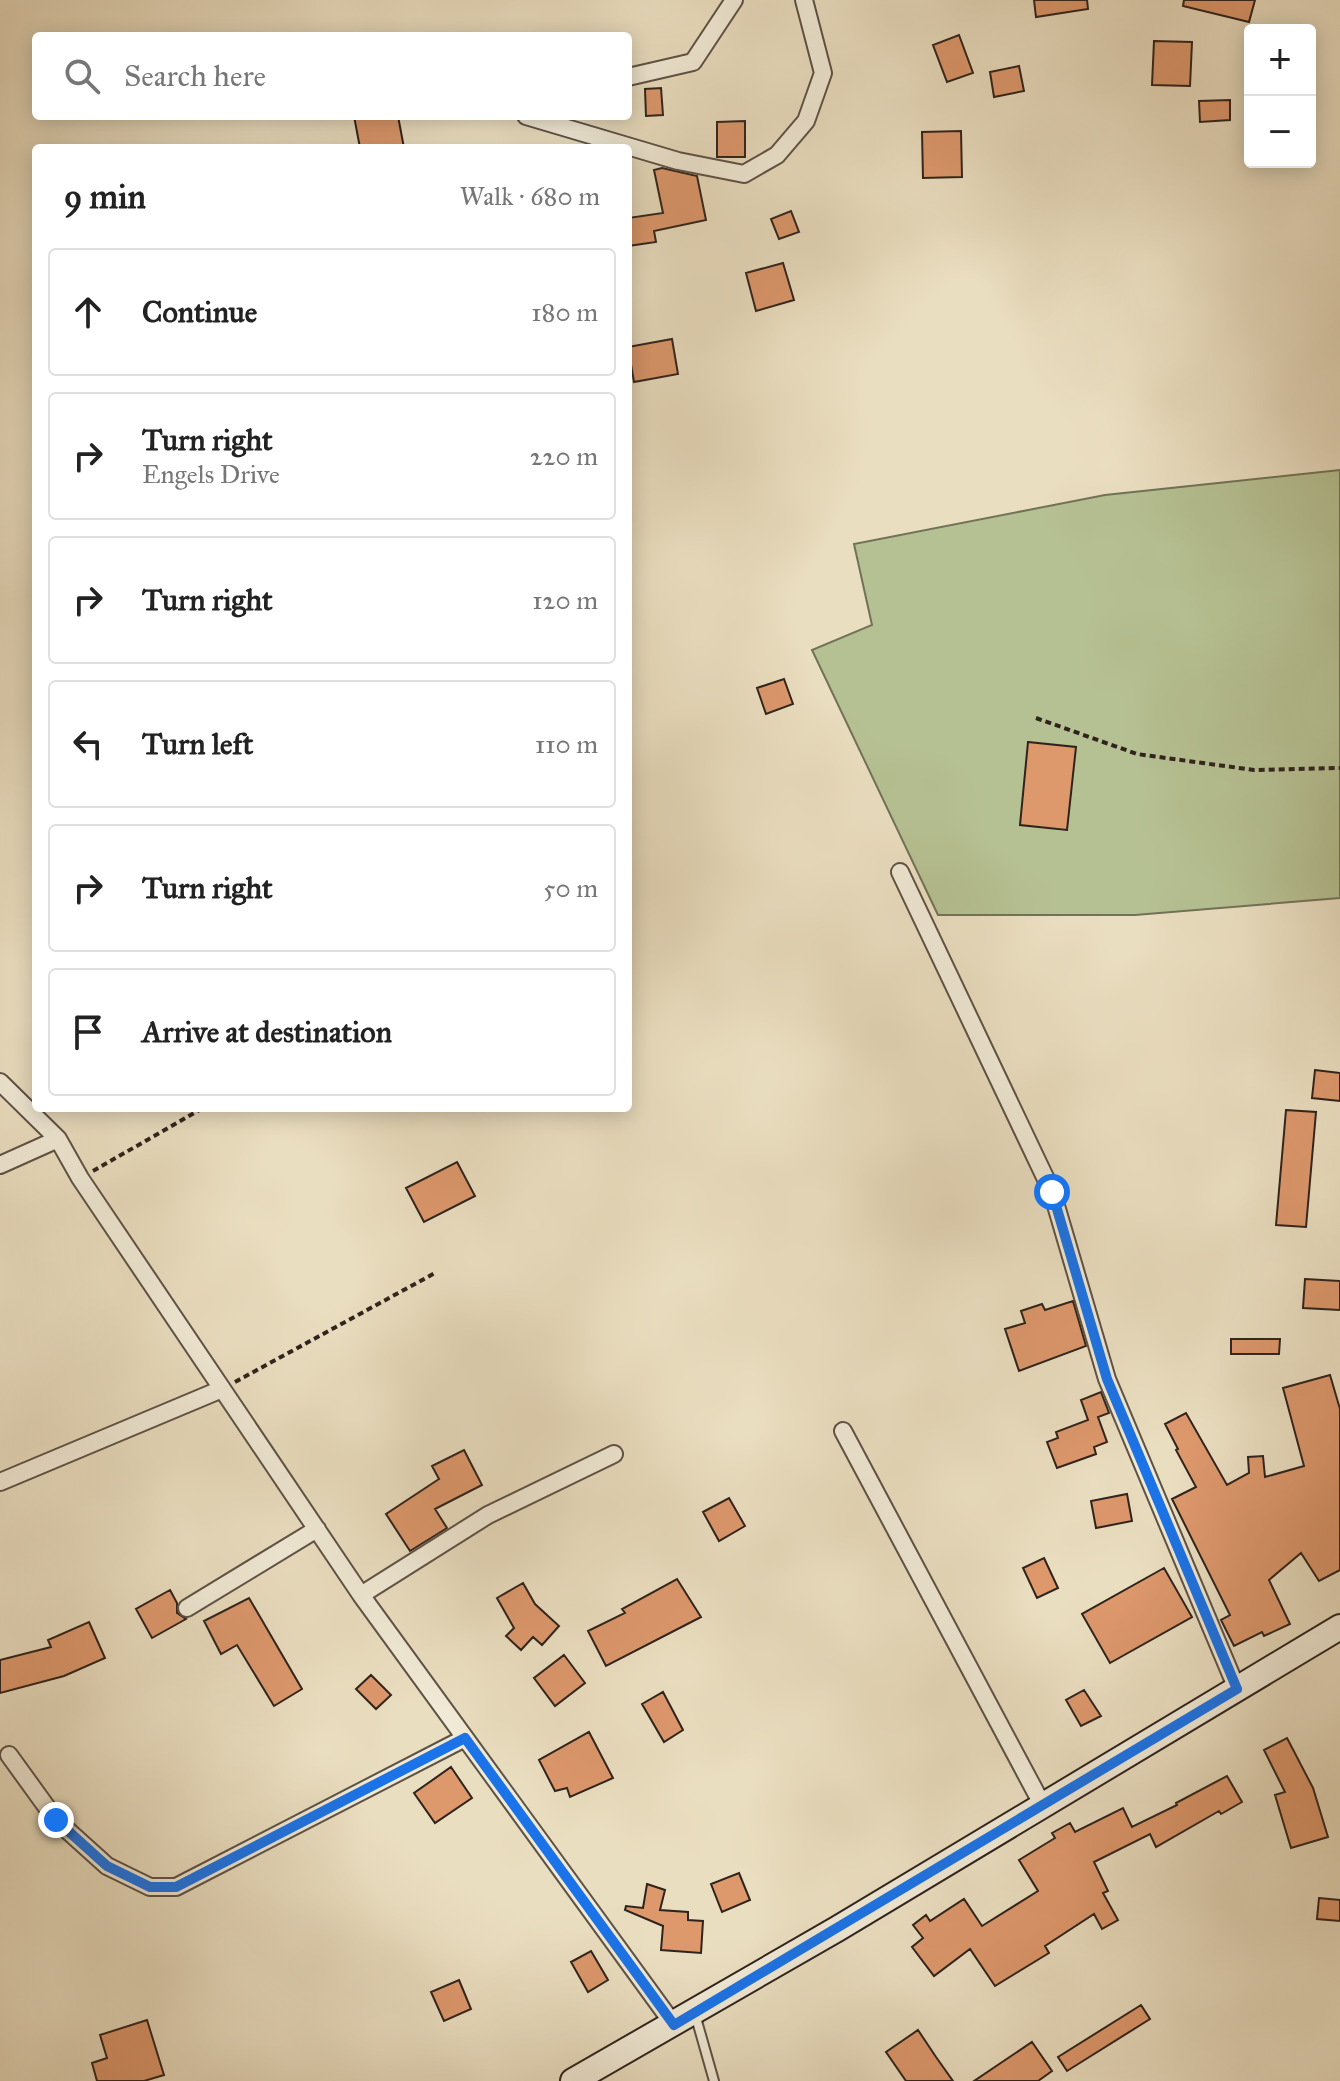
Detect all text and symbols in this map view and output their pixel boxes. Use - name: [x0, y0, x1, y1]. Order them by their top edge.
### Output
- map controls: [1244, 24, 1316, 168]
- button: +: [1244, 24, 1316, 96]
- search box: [32, 32, 632, 120]
- icon: search: [60, 54, 104, 98]
- text: Search here: [124, 58, 266, 94]
- button: −: [1244, 96, 1316, 168]
- text: 9 min: [64, 176, 146, 217]
- text: Walk · 680 m: [460, 180, 600, 212]
- icon: ahead: [66, 290, 110, 334]
- text: Continue: [142, 294, 257, 330]
- text: 180 m: [531, 296, 598, 328]
- text: Turn right: [142, 422, 273, 458]
- icon: right: [66, 434, 110, 478]
- text: 220 m: [530, 440, 598, 472]
- text: Engels Drive: [142, 458, 280, 490]
- icon: right: [66, 578, 110, 622]
- text: Turn right: [142, 582, 273, 618]
- text: 120 m: [532, 584, 598, 616]
- icon: left: [66, 722, 110, 766]
- text: Turn left: [142, 726, 253, 762]
- text: 110 m: [535, 728, 598, 760]
- icon: right: [66, 866, 110, 910]
- text: Turn right: [142, 870, 273, 906]
- text: 50 m: [543, 872, 598, 904]
- icon: arrive: [66, 1010, 110, 1054]
- text: Arrive at destination: [142, 1014, 392, 1050]
- route start: [1034, 1174, 1070, 1210]
- route end: [38, 1802, 74, 1838]

